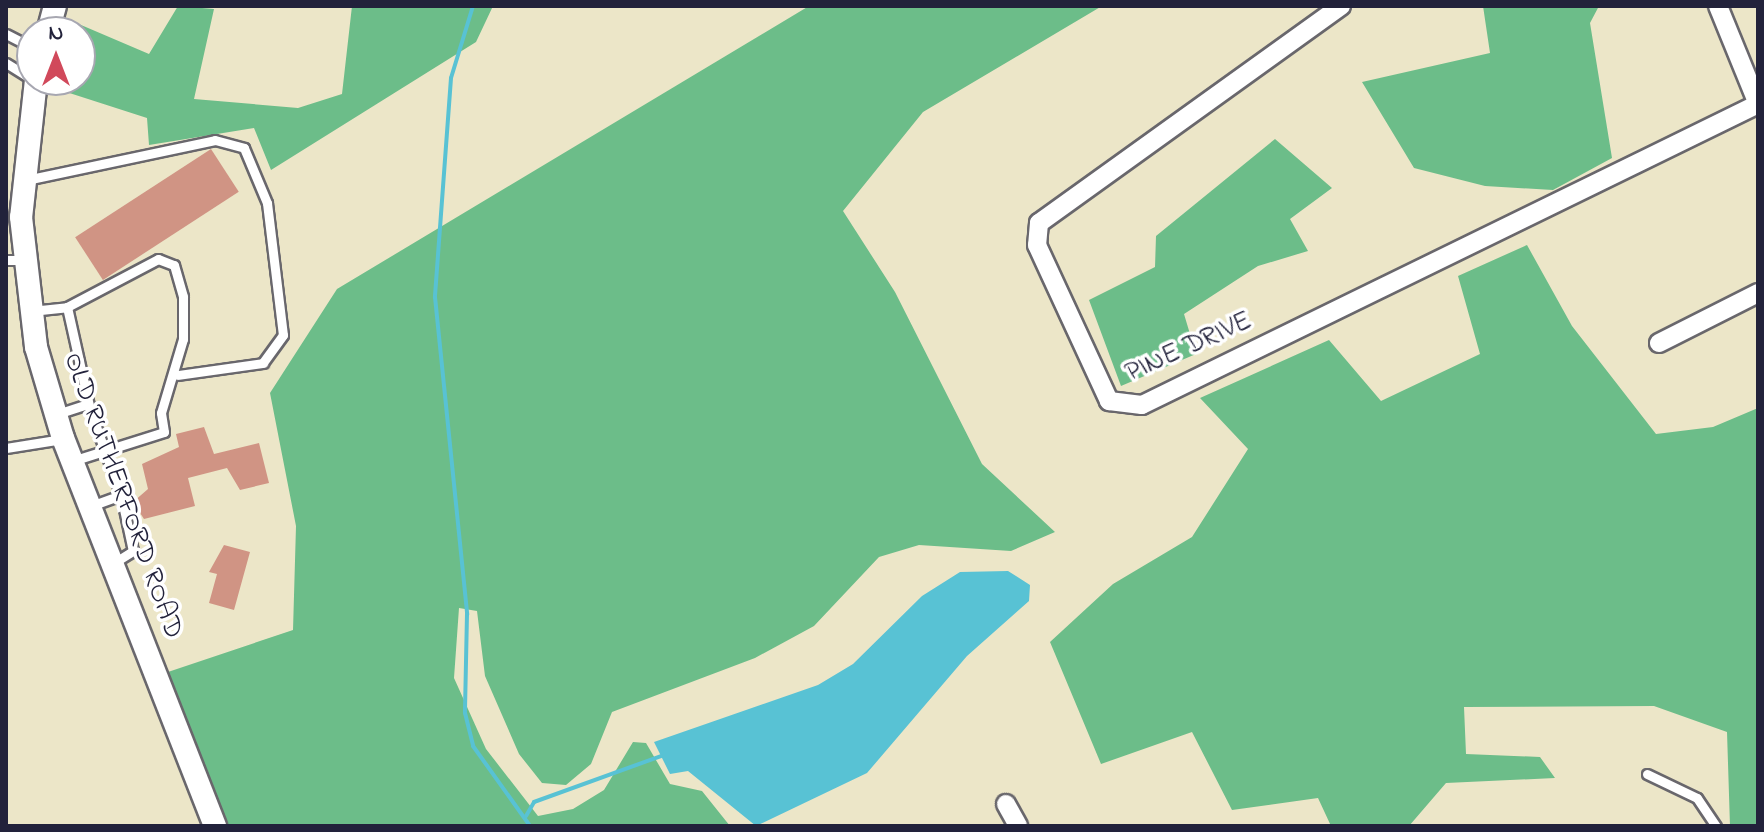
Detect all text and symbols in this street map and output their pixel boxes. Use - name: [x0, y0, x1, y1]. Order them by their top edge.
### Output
- north arrow: [16, 16, 96, 96]
- text: N: [49, 18, 63, 50]
- street label: PINE DRIVE: [1120, 305, 1258, 391]
- street label: OLD RUTHERFORD ROAD: [55, 348, 189, 644]

